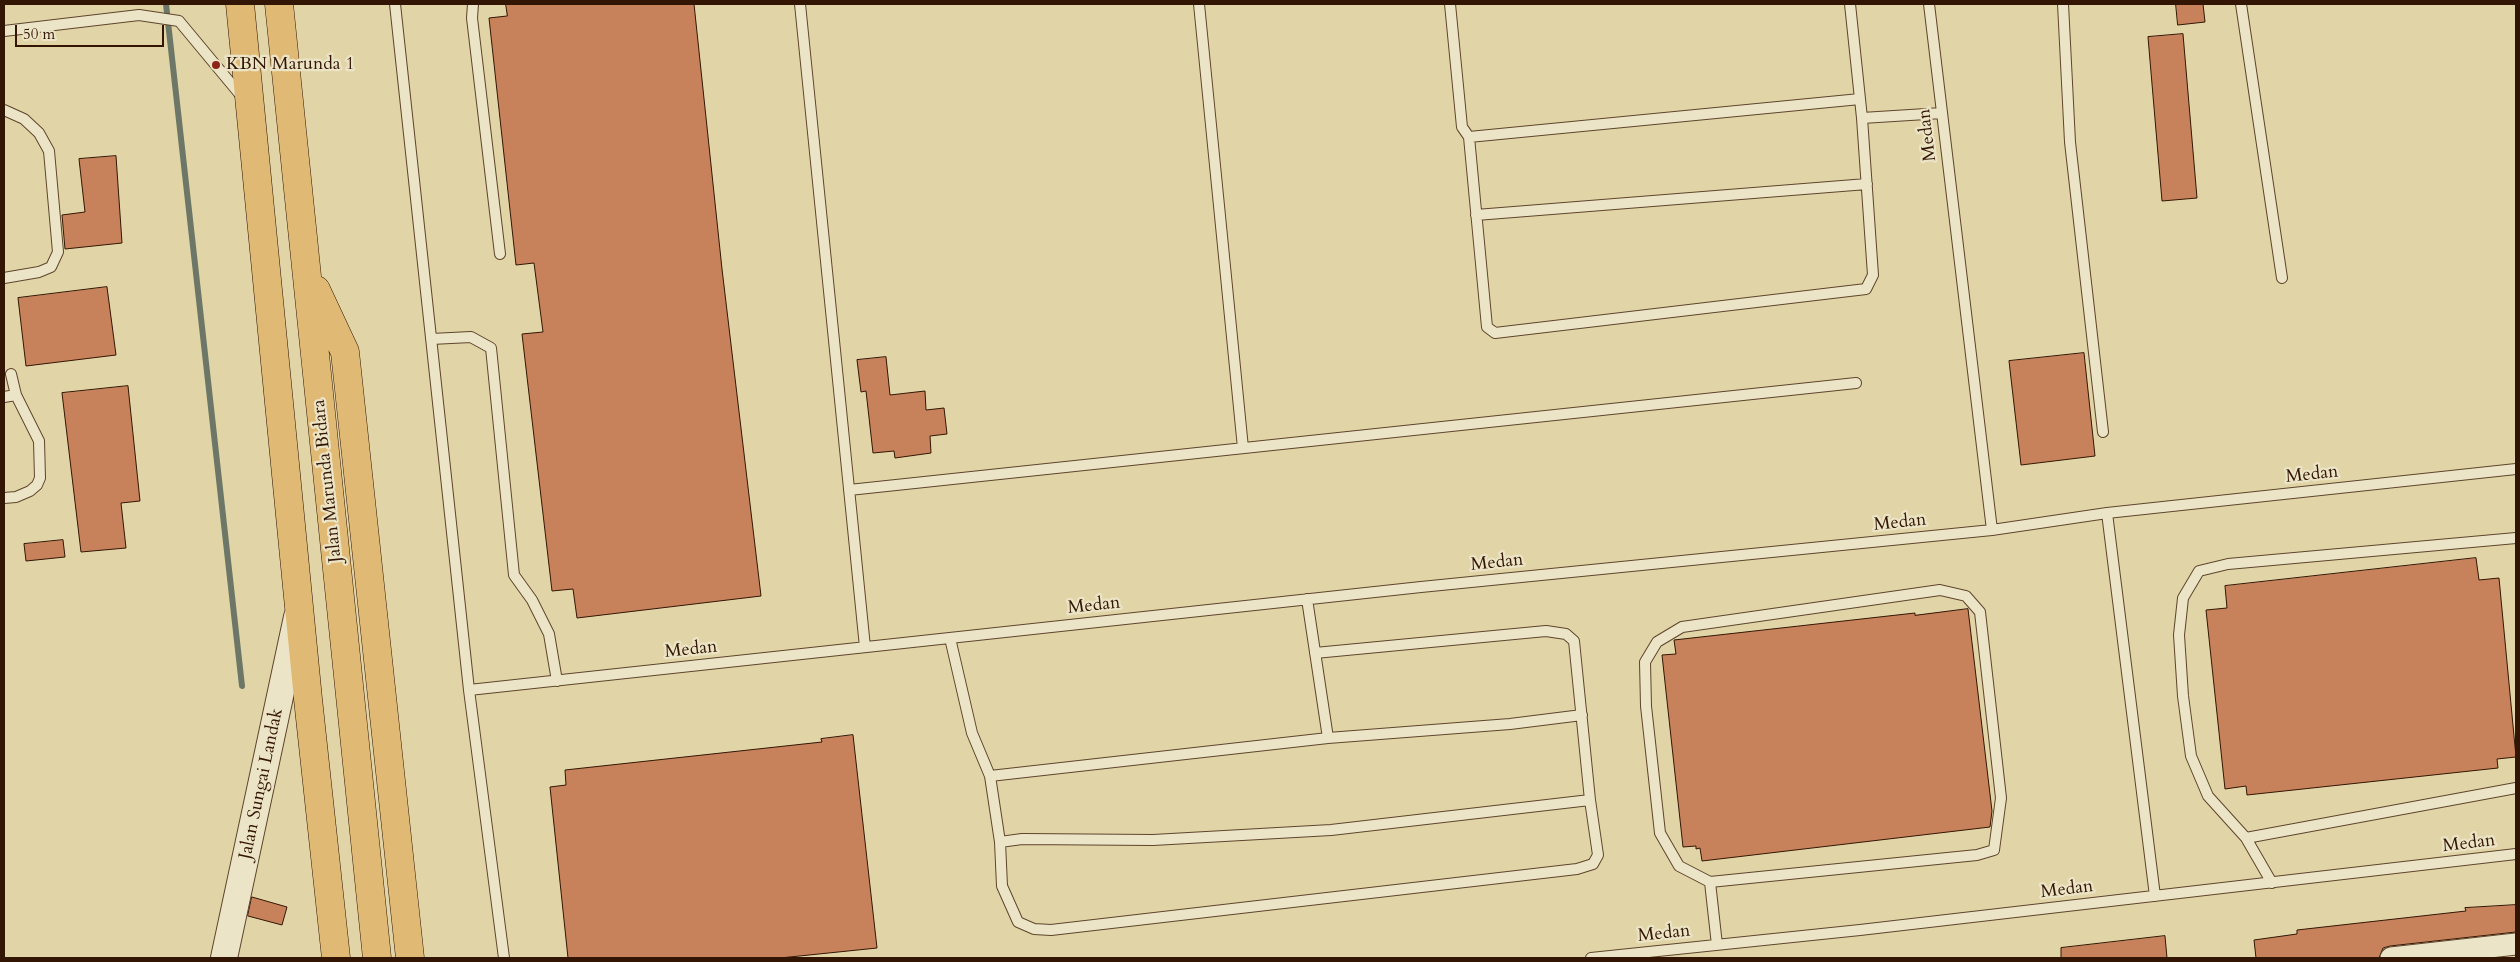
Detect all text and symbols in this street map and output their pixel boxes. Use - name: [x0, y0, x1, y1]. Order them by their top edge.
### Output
- scale bar: [18, 15, 166, 47]
- text: 50 m: [23, 24, 55, 44]
- place label: KBN Marunda 1: [226, 54, 355, 76]
- marker: KBN Marunda 1: [210, 59, 222, 71]
- street label: Medan: [1914, 108, 1942, 162]
- street label: Jalan Marunda Bidara: [309, 398, 347, 564]
- street label: Medan: [2285, 462, 2339, 488]
- street label: Medan: [1873, 510, 1927, 536]
- street label: Medan: [1470, 550, 1524, 576]
- street label: Medan: [1067, 593, 1121, 619]
- street label: Medan: [664, 637, 718, 663]
- street label: Jalan Sungai Landak: [235, 706, 289, 862]
- street label: Medan: [2442, 830, 2496, 858]
- street label: Medan: [2040, 876, 2094, 904]
- street label: Medan: [1637, 921, 1691, 947]

